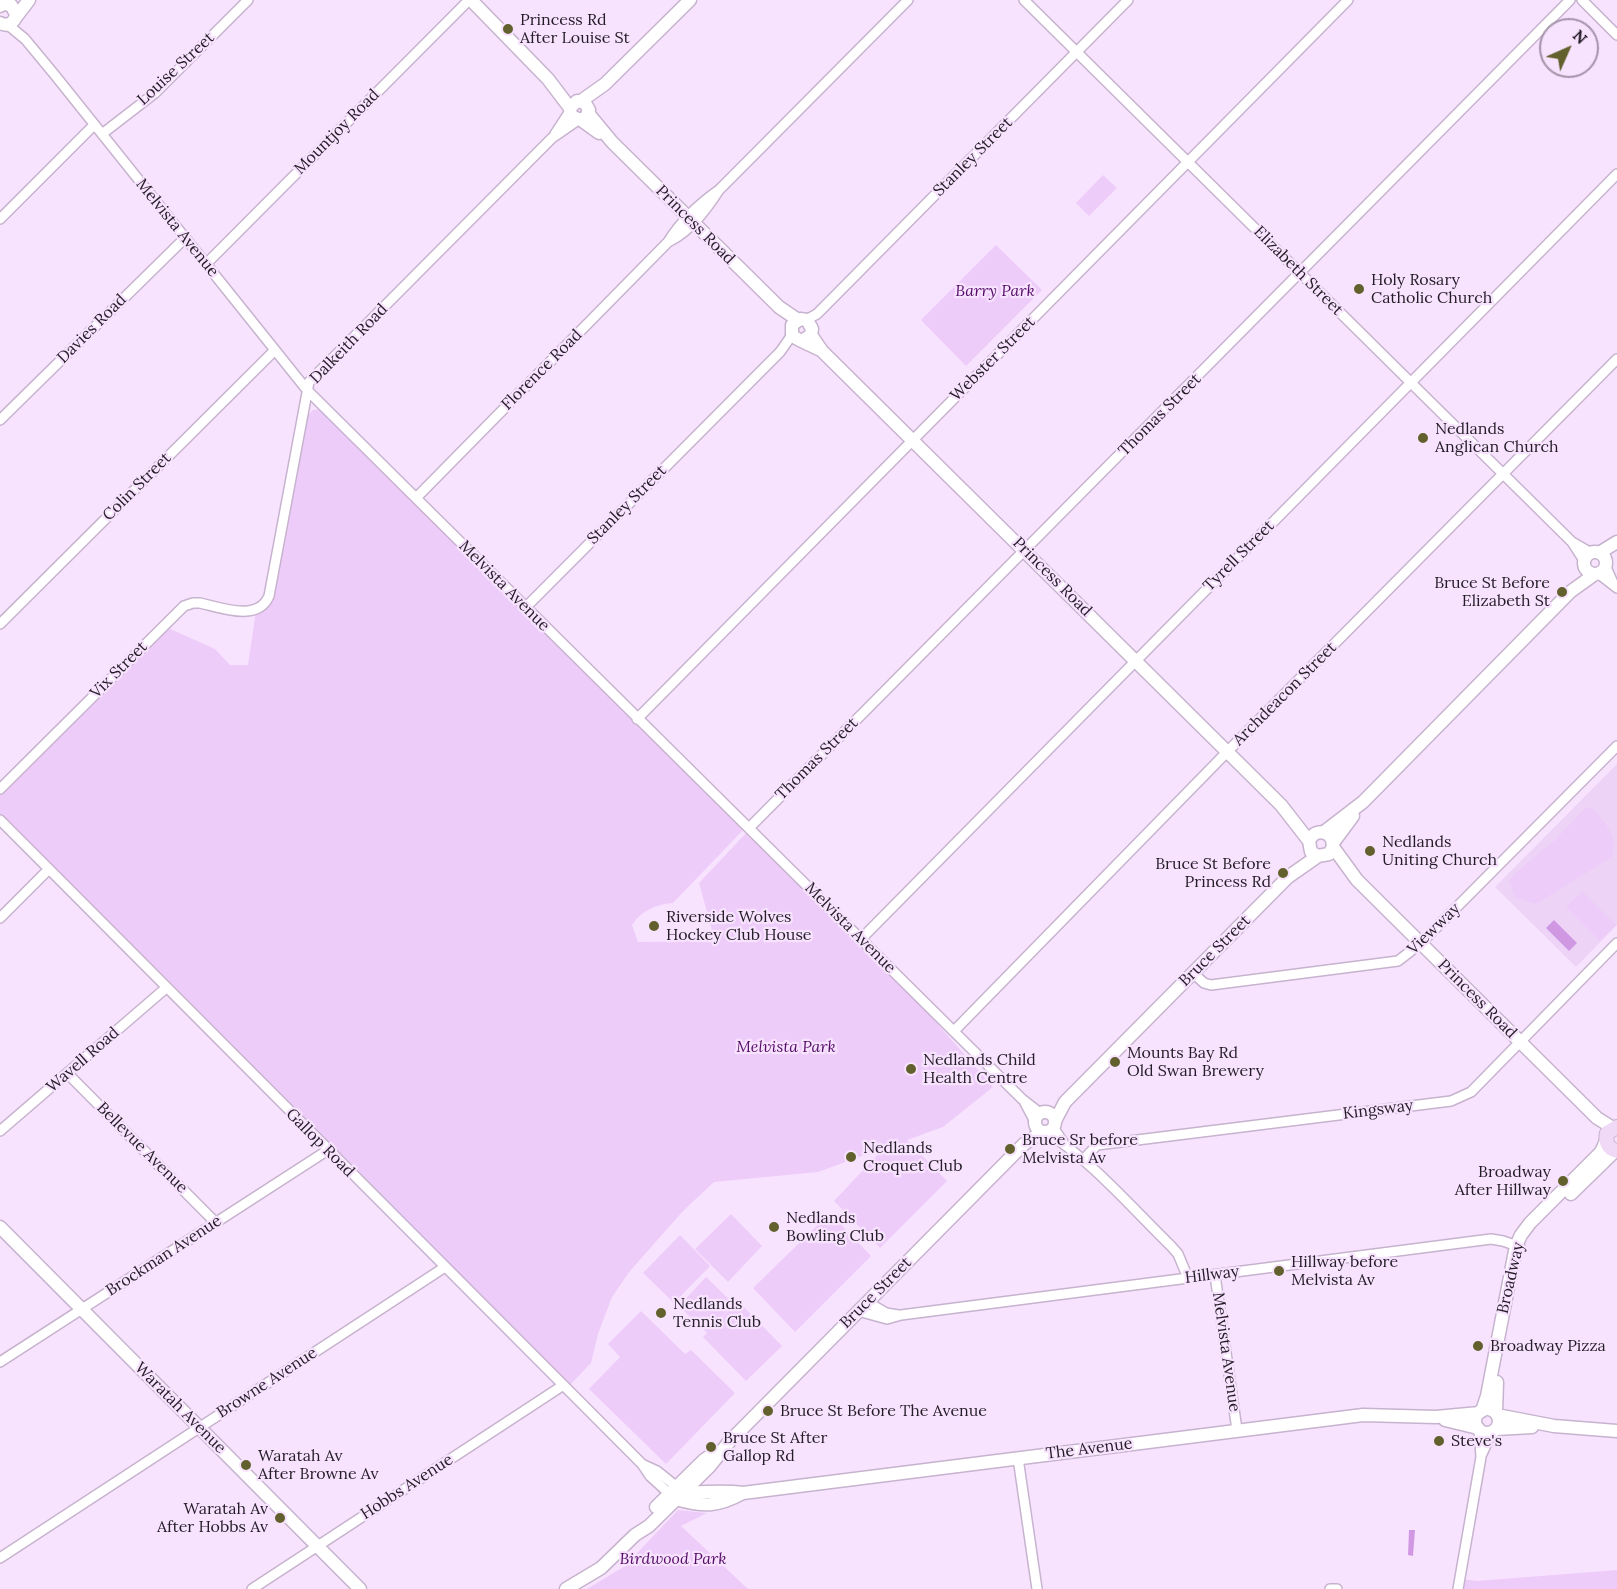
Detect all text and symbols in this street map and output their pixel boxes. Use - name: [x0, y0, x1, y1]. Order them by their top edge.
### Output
- place label: Princess Rd After Louise St: [520, 10, 630, 48]
- north arrow: [1539, 18, 1599, 78]
- marker: Princess Rd After Louise St: [501, 22, 515, 36]
- text: N: [1569, 25, 1592, 48]
- street label: Louise Street: [134, 28, 218, 110]
- street label: Mountjoy Road: [290, 85, 384, 179]
- street label: Stanley Street: [929, 113, 1017, 201]
- street label: Melvista Avenue: [132, 175, 222, 281]
- street label: Princess Road: [651, 181, 739, 269]
- street label: Elizabeth Street: [1249, 222, 1347, 320]
- place label: Holy Rosary Catholic Church: [1371, 270, 1492, 308]
- park label: Barry Park: [955, 281, 1035, 301]
- marker: Holy Rosary Catholic Church: [1352, 282, 1366, 296]
- street label: Davies Road: [53, 290, 131, 368]
- street label: Dalkeith Road: [306, 300, 392, 388]
- street label: Webster Street: [947, 313, 1039, 405]
- street label: Florence Road: [498, 326, 586, 414]
- street label: Thomas Street: [1115, 370, 1205, 460]
- place label: Nedlands Anglican Church: [1435, 419, 1559, 457]
- marker: Nedlands Anglican Church: [1416, 431, 1430, 445]
- street label: Colin Street: [99, 449, 175, 525]
- street label: Stanley Street: [583, 461, 671, 549]
- street label: Tyrell Street: [1200, 517, 1278, 595]
- street label: Princess Road: [1008, 533, 1096, 621]
- street label: Melvista Avenue: [455, 537, 553, 635]
- place label: Bruce St Before Elizabeth St: [1434, 573, 1550, 611]
- marker: Bruce St Before Elizabeth St: [1555, 585, 1569, 599]
- street label: Vix Street: [86, 637, 152, 703]
- street label: Archdeacon Street: [1229, 638, 1341, 750]
- street label: Thomas Street: [772, 714, 862, 804]
- place label: Nedlands Uniting Church: [1382, 832, 1497, 870]
- marker: Nedlands Uniting Church: [1363, 844, 1377, 858]
- place label: Bruce St Before Princess Rd: [1155, 854, 1271, 892]
- marker: Bruce St Before Princess Rd: [1276, 866, 1290, 880]
- street label: Melvista Avenue: [801, 879, 899, 977]
- street label: Viewway: [1404, 899, 1464, 959]
- place label: Riverside Wolves Hockey Club House: [666, 907, 811, 945]
- street label: Bruce Street: [1175, 911, 1255, 991]
- marker: Riverside Wolves Hockey Club House: [647, 919, 661, 933]
- street label: Princess Road: [1433, 955, 1521, 1043]
- street label: Wavell Road: [43, 1023, 123, 1097]
- park label: Melvista Park: [736, 1037, 836, 1057]
- place label: Mounts Bay Rd Old Swan Brewery: [1127, 1043, 1264, 1081]
- place label: Nedlands Child Health Centre: [923, 1050, 1036, 1088]
- marker: Mounts Bay Rd Old Swan Brewery: [1108, 1055, 1122, 1069]
- marker: Nedlands Child Health Centre: [904, 1062, 918, 1076]
- street label: Kingsway: [1342, 1096, 1414, 1124]
- street label: Bellevue Avenue: [93, 1099, 191, 1197]
- street label: Gallop Road: [282, 1105, 358, 1181]
- place label: Bruce Sr before Melvista Av: [1022, 1130, 1138, 1168]
- place label: Nedlands Croquet Club: [863, 1138, 962, 1176]
- marker: Bruce Sr before Melvista Av: [1003, 1142, 1017, 1156]
- marker: Nedlands Croquet Club: [844, 1150, 858, 1164]
- place label: Broadway After Hillway: [1455, 1162, 1551, 1200]
- marker: Broadway After Hillway: [1556, 1174, 1570, 1188]
- place label: Nedlands Bowling Club: [786, 1208, 884, 1246]
- street label: Brockman Avenue: [103, 1211, 225, 1301]
- marker: Nedlands Bowling Club: [767, 1220, 781, 1234]
- street label: Broadway: [1493, 1240, 1529, 1316]
- place label: Hillway before Melvista Av: [1291, 1252, 1398, 1290]
- street label: Bruce Street: [836, 1253, 916, 1333]
- street label: Hillway: [1184, 1262, 1240, 1288]
- marker: Hillway before Melvista Av: [1272, 1264, 1286, 1278]
- street label: Melvista Avenue: [1208, 1291, 1244, 1413]
- place label: Nedlands Tennis Club: [673, 1294, 761, 1332]
- marker: Nedlands Tennis Club: [654, 1306, 668, 1320]
- place label: Broadway Pizza: [1490, 1336, 1606, 1356]
- marker: Broadway Pizza: [1471, 1339, 1485, 1353]
- street label: Browne Avenue: [213, 1343, 321, 1423]
- street label: Waratah Avenue: [130, 1358, 230, 1458]
- place label: Bruce St Before The Avenue: [780, 1401, 987, 1421]
- marker: Bruce St Before The Avenue: [761, 1404, 775, 1418]
- place label: Bruce St After Gallop Rd: [723, 1428, 827, 1466]
- place label: Steve's: [1451, 1431, 1502, 1451]
- street label: The Avenue: [1045, 1434, 1133, 1464]
- marker: Steve's: [1432, 1434, 1446, 1448]
- marker: Bruce St After Gallop Rd: [704, 1440, 718, 1454]
- place label: Waratah Av After Browne Av: [258, 1446, 379, 1484]
- street label: Hobbs Avenue: [357, 1450, 457, 1524]
- marker: Waratah Av After Browne Av: [239, 1458, 253, 1472]
- place label: Waratah Av After Hobbs Av: [157, 1499, 268, 1537]
- marker: Waratah Av After Hobbs Av: [273, 1511, 287, 1525]
- park label: Birdwood Park: [619, 1549, 727, 1569]

